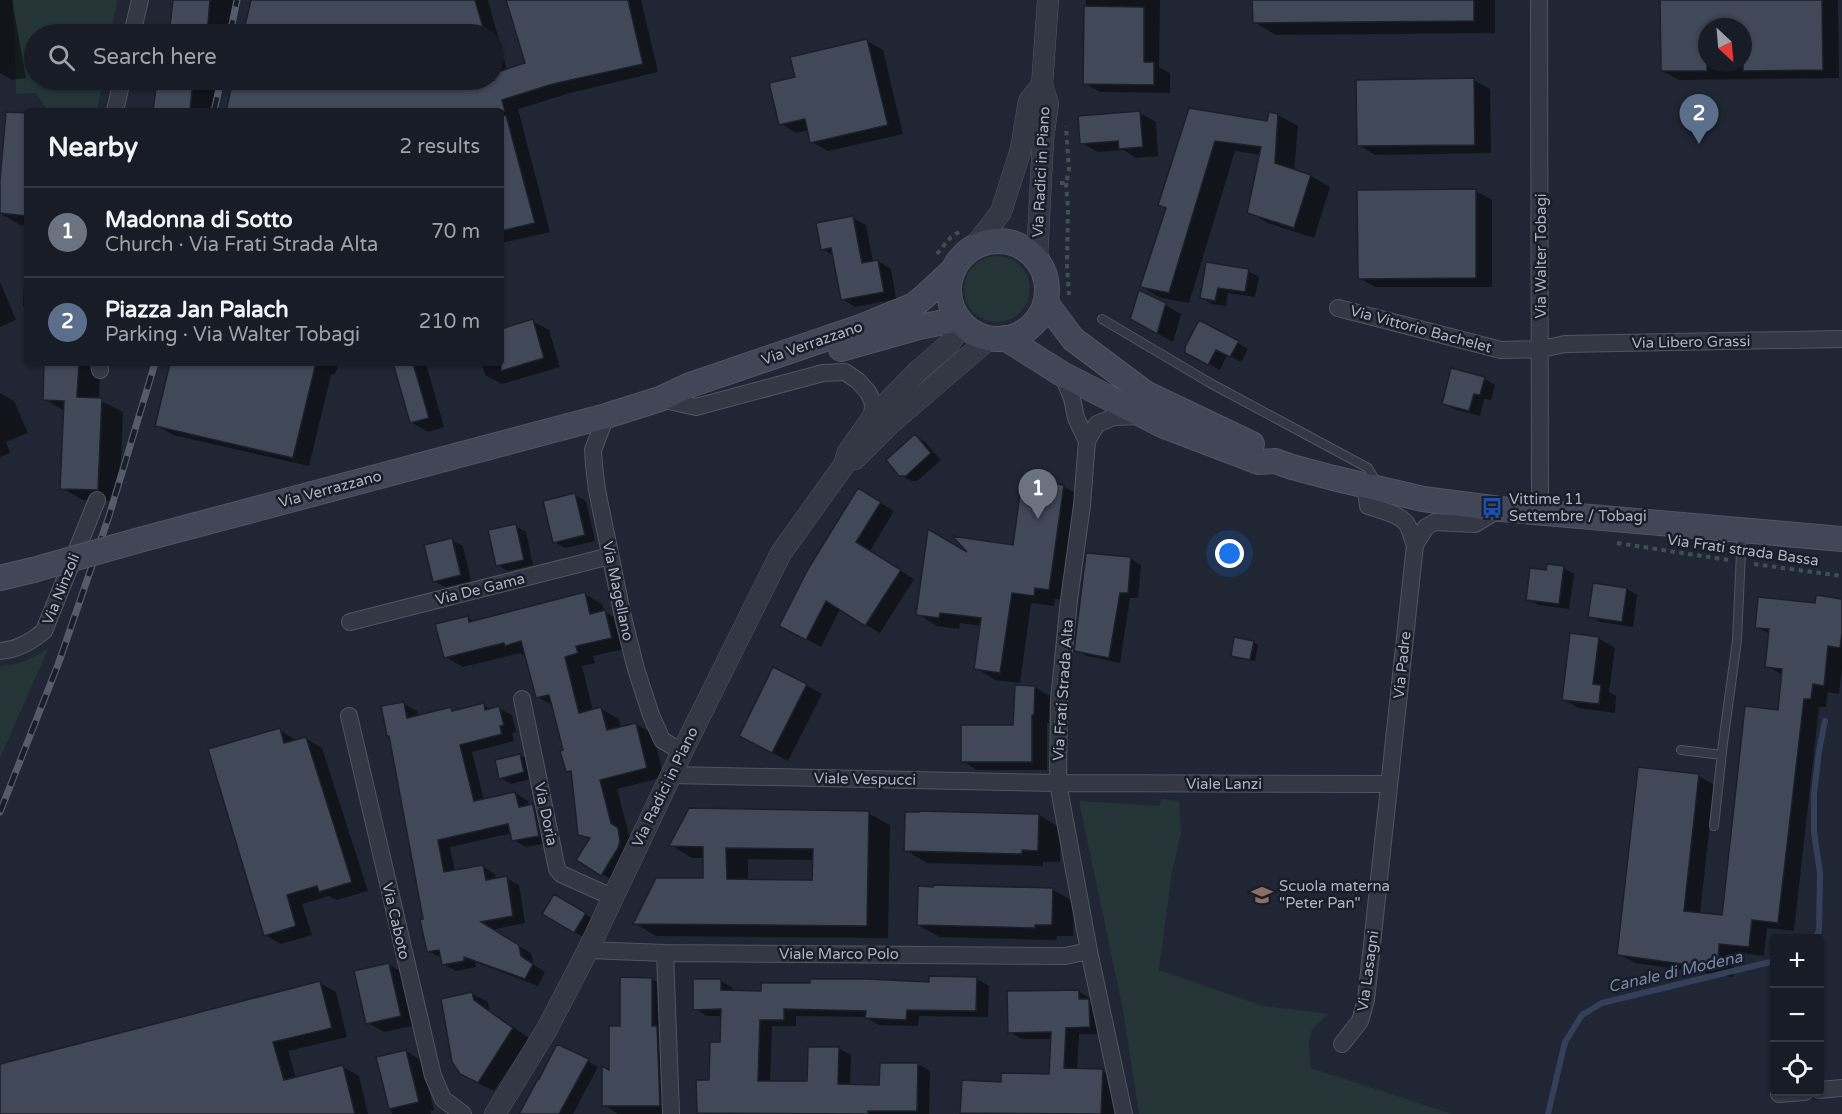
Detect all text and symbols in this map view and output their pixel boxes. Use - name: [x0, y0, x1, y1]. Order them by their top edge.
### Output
- north arrow: [1698, 18, 1752, 72]
- search box: [24, 24, 504, 90]
- icon: search: [45, 41, 78, 74]
- text: Search here: [93, 44, 217, 70]
- pin: 2: [1680, 94, 1718, 144]
- street label: Via Radici in Piano: [1029, 106, 1053, 238]
- text: Nearby: [48, 132, 138, 163]
- text: 2 results: [400, 135, 480, 159]
- street label: Via Walter Tobagi: [1532, 193, 1550, 319]
- text: Madonna di Sotto: [105, 207, 293, 233]
- text: 1: [61, 220, 74, 244]
- text: 70 m: [431, 220, 480, 244]
- text: Church · Via Frati Strada Alta: [105, 233, 378, 257]
- text: Piazza Jan Palach: [105, 297, 289, 323]
- street label: Via Vittorio Bachelet: [1348, 301, 1494, 357]
- text: 2: [61, 310, 74, 334]
- text: 210 m: [419, 310, 480, 334]
- street label: Via Verrazzano: [759, 317, 865, 369]
- text: Parking · Via Walter Tobagi: [105, 323, 360, 347]
- street label: Via Libero Grassi: [1631, 332, 1751, 352]
- street label: Via Verrazzano: [276, 467, 384, 511]
- pin: 1: [1018, 470, 1058, 519]
- place label: Vittime 11 Settembre / Tobagi: [1509, 490, 1647, 525]
- bus stop icon: Vittime 11 Settembre / Tobagi: [1480, 496, 1504, 520]
- street label: Via Frati strada Bassa: [1666, 530, 1820, 570]
- your location: [1215, 539, 1244, 568]
- street label: Via Magellano: [599, 540, 637, 642]
- street label: Via Ninzoli: [39, 551, 83, 627]
- street label: Via De Gama: [433, 569, 527, 609]
- street label: Via Frati Strada Alta: [1049, 619, 1077, 761]
- street label: Via Padre: [1389, 630, 1415, 700]
- street label: Via Radici in Piano: [628, 724, 702, 850]
- street label: Viale Vespucci: [814, 769, 916, 789]
- street label: Viale Lanzi: [1186, 775, 1262, 793]
- street label: Via Doria: [531, 781, 561, 847]
- place label: Scuola materna "Peter Pan": [1279, 877, 1390, 912]
- street label: Via Caboto: [378, 881, 414, 961]
- school or university icon: Scuola materna "Peter Pan": [1250, 883, 1274, 907]
- street label: Via Lasagni: [1353, 929, 1383, 1013]
- map controls: [1770, 934, 1824, 1096]
- button: +: [1770, 934, 1824, 988]
- street label: Viale Marco Polo: [779, 945, 899, 963]
- water label: Canale di Modena: [1606, 947, 1745, 997]
- button: −: [1770, 988, 1824, 1042]
- button: locate: [1770, 1042, 1824, 1096]

